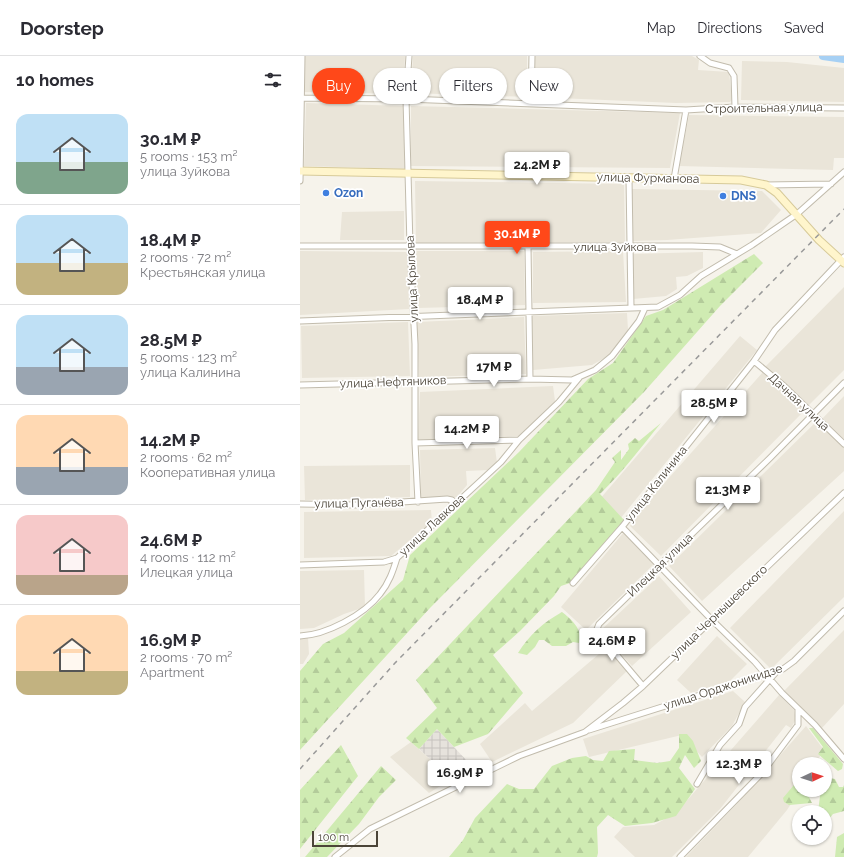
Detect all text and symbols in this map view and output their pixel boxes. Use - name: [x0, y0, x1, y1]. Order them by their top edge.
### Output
- text: Doorstep: [20, 17, 104, 39]
- text: Map: [647, 20, 675, 36]
- text: Directions: [697, 20, 762, 36]
- text: Saved: [784, 20, 824, 36]
- chip: Buy: [312, 68, 365, 104]
- chip: Rent: [373, 68, 431, 104]
- chip: Filters: [439, 68, 507, 104]
- chip: New: [515, 68, 573, 104]
- icon: filters: [262, 69, 284, 91]
- text: 10 homes: [16, 70, 94, 90]
- street label: Строительная улица: [705, 100, 823, 116]
- text: 30.1M ₽: [140, 129, 201, 149]
- icon: home: [48, 130, 96, 178]
- text: 5 rooms · 153 m²: [140, 149, 237, 164]
- pin: 24.2M ₽: [500, 152, 574, 186]
- text: 24.2M ₽: [514, 157, 560, 172]
- text: улица Зуйкова: [140, 164, 230, 179]
- street label: улица Фурманова: [597, 170, 699, 186]
- place label: Ozon: [334, 186, 363, 200]
- marker: Ozon: [321, 188, 331, 198]
- place label: DNS: [731, 189, 756, 203]
- marker: DNS: [718, 191, 728, 201]
- pin: 30.1M ₽: [480, 221, 554, 255]
- text: 30.1M ₽: [494, 226, 540, 241]
- text: 18.4M ₽: [140, 230, 201, 250]
- icon: home: [48, 231, 96, 279]
- street label: улица Крылова: [403, 235, 421, 323]
- street label: улица Зуйкова: [573, 240, 657, 254]
- text: 2 rooms · 72 m²: [140, 250, 231, 265]
- text: Крестьянская улица: [140, 265, 265, 280]
- pin: 18.4M ₽: [443, 287, 517, 321]
- text: 18.4M ₽: [457, 292, 503, 307]
- text: 28.5M ₽: [140, 330, 202, 350]
- icon: home: [48, 331, 96, 379]
- text: 5 rooms · 123 m²: [140, 350, 237, 365]
- pin: 17M ₽: [466, 354, 522, 388]
- text: 17M ₽: [476, 359, 512, 374]
- text: улица Калинина: [140, 365, 241, 380]
- street label: Дачная улица: [766, 370, 832, 434]
- street label: улица Нефтяников: [339, 373, 447, 391]
- pin: 28.5M ₽: [677, 390, 751, 424]
- text: 28.5M ₽: [690, 395, 738, 410]
- pin: 14.2M ₽: [430, 416, 504, 450]
- text: 14.2M ₽: [444, 421, 490, 436]
- text: 14.2M ₽: [140, 430, 200, 450]
- icon: home: [48, 431, 96, 479]
- street label: улица Калинина: [622, 443, 690, 525]
- text: 2 rooms · 62 m²: [140, 450, 232, 465]
- text: Кооперативная улица: [140, 465, 275, 480]
- pin: 21.3M ₽: [691, 477, 765, 511]
- text: 21.3M ₽: [705, 482, 751, 497]
- street label: улица Лавкова: [396, 491, 468, 559]
- street label: улица Пугачёва: [314, 495, 404, 511]
- text: 24.6M ₽: [140, 530, 202, 550]
- street label: Илецкая улица: [624, 530, 696, 600]
- icon: home: [48, 531, 96, 579]
- text: 4 rooms · 112 m²: [140, 550, 236, 565]
- street label: улица Чернышевского: [668, 562, 770, 662]
- text: Илецкая улица: [140, 565, 233, 580]
- pin: 24.6M ₽: [575, 628, 649, 662]
- text: 16.9M ₽: [140, 630, 201, 650]
- icon: home: [48, 631, 96, 679]
- text: 24.6M ₽: [588, 633, 636, 648]
- text: 2 rooms · 70 m²: [140, 650, 232, 665]
- street label: улица Орджоникидзе: [662, 661, 784, 713]
- text: Apartment: [140, 665, 204, 680]
- pin: 12.3M ₽: [702, 751, 776, 785]
- text: 12.3M ₽: [716, 756, 762, 771]
- north arrow: [792, 757, 832, 797]
- map controls: [792, 757, 832, 845]
- pin: 16.9M ₽: [423, 760, 497, 794]
- text: 16.9M ₽: [437, 765, 483, 780]
- button: locate: [792, 805, 832, 845]
- scale bar: [312, 829, 378, 848]
- text: 100 m: [318, 831, 349, 844]

